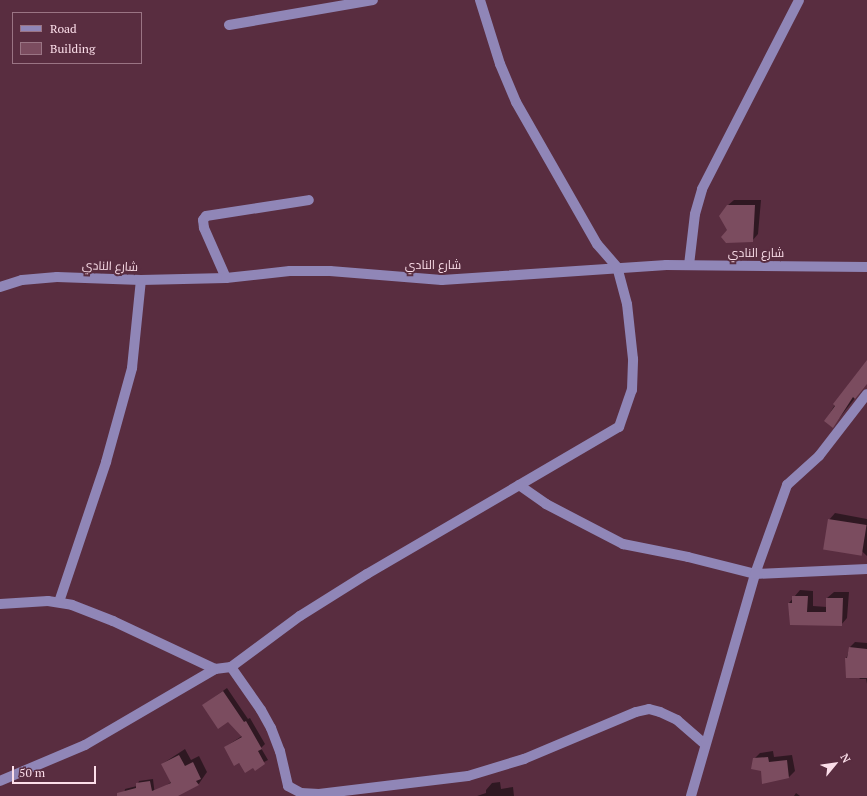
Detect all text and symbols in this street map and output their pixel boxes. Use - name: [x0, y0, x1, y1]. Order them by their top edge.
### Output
- legend: [12, 12, 142, 64]
- text: Road: [50, 21, 77, 36]
- text: Building: [50, 41, 95, 56]
- street label: شارع النادي: [728, 246, 784, 260]
- street label: شارع النادي: [82, 258, 138, 274]
- street label: شارع النادي: [405, 258, 461, 272]
- north arrow: [815, 744, 855, 784]
- text: N: [837, 751, 854, 765]
- scale bar: [14, 758, 98, 784]
- text: 50 m: [19, 765, 45, 780]

